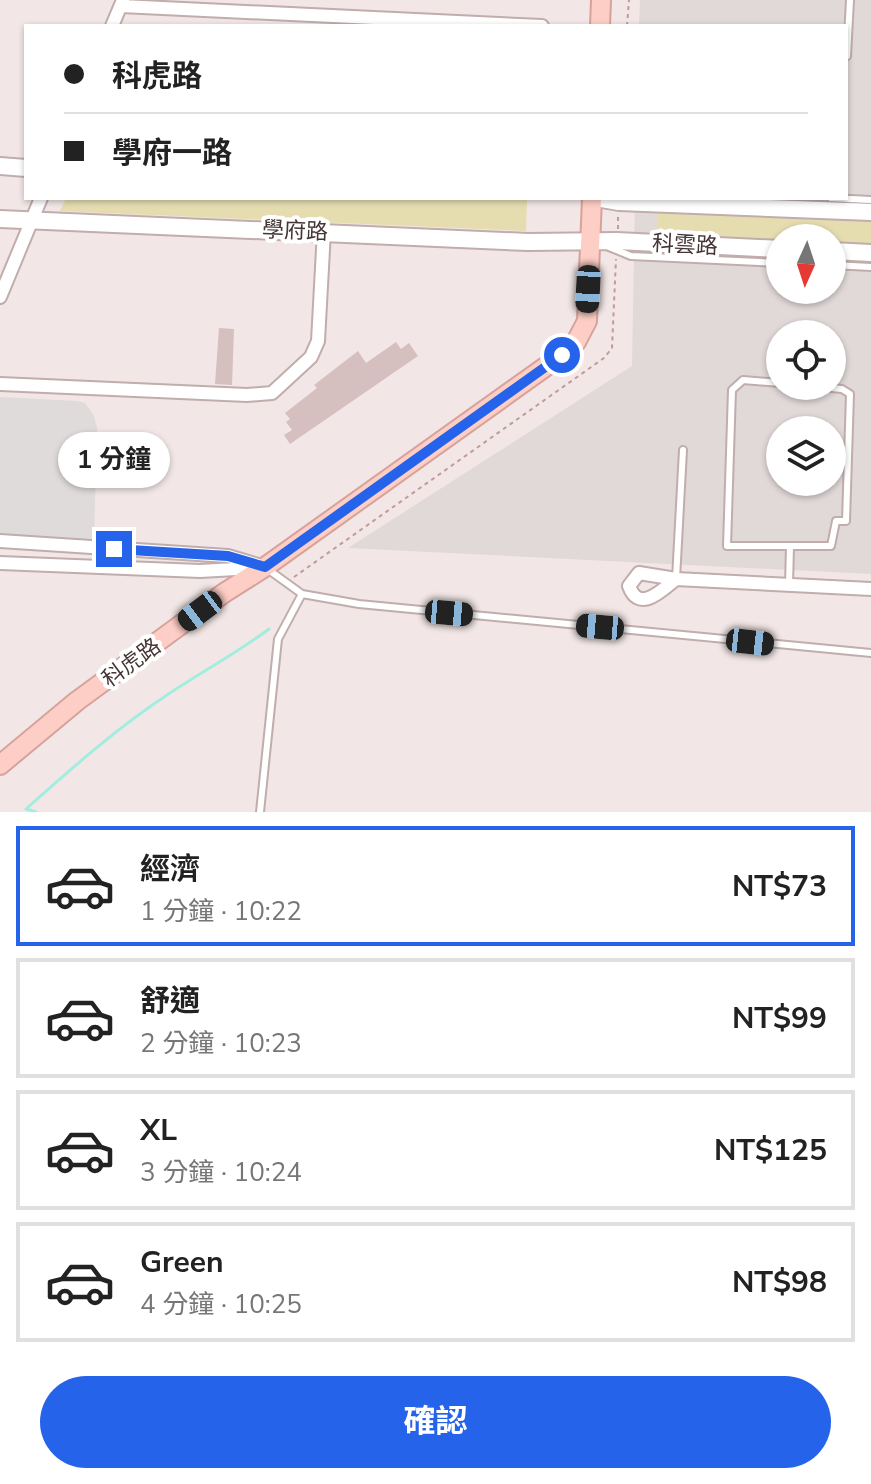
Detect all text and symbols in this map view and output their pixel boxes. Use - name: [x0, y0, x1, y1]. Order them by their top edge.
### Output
- text: 科虎路: [112, 56, 202, 97]
- text: 學府一路: [112, 133, 232, 174]
- street label: 學府路: [261, 215, 328, 247]
- north arrow: [766, 224, 846, 304]
- map controls: [766, 224, 846, 496]
- street label: 科雲路: [651, 228, 719, 262]
- car: [575, 264, 601, 314]
- button: locate: [766, 320, 846, 400]
- route start: [544, 337, 580, 373]
- button: layers: [766, 416, 846, 496]
- callout: 1 分鐘: [58, 433, 170, 489]
- text: 1 分鐘: [77, 442, 151, 477]
- route end: [96, 531, 132, 567]
- car: [174, 587, 226, 635]
- car: [424, 599, 474, 627]
- car: [575, 613, 625, 641]
- car: [725, 628, 775, 656]
- street label: 科虎路: [96, 631, 167, 694]
- text: 經濟: [140, 849, 200, 890]
- icon: car: [44, 850, 116, 922]
- text: NT$73: [732, 866, 827, 907]
- text: 1 分鐘 · 10:22: [140, 894, 302, 929]
- text: 舒適: [140, 981, 200, 1022]
- icon: car: [44, 982, 116, 1054]
- text: NT$99: [732, 998, 827, 1039]
- text: 2 分鐘 · 10:23: [140, 1026, 302, 1061]
- text: XL: [140, 1110, 177, 1151]
- icon: car: [44, 1114, 116, 1186]
- text: NT$125: [714, 1130, 827, 1171]
- text: 3 分鐘 · 10:24: [140, 1155, 302, 1190]
- text: Green: [140, 1242, 224, 1283]
- icon: car: [44, 1246, 116, 1318]
- text: NT$98: [732, 1262, 827, 1303]
- text: 4 分鐘 · 10:25: [140, 1287, 302, 1322]
- button: 確認: [40, 1376, 831, 1468]

